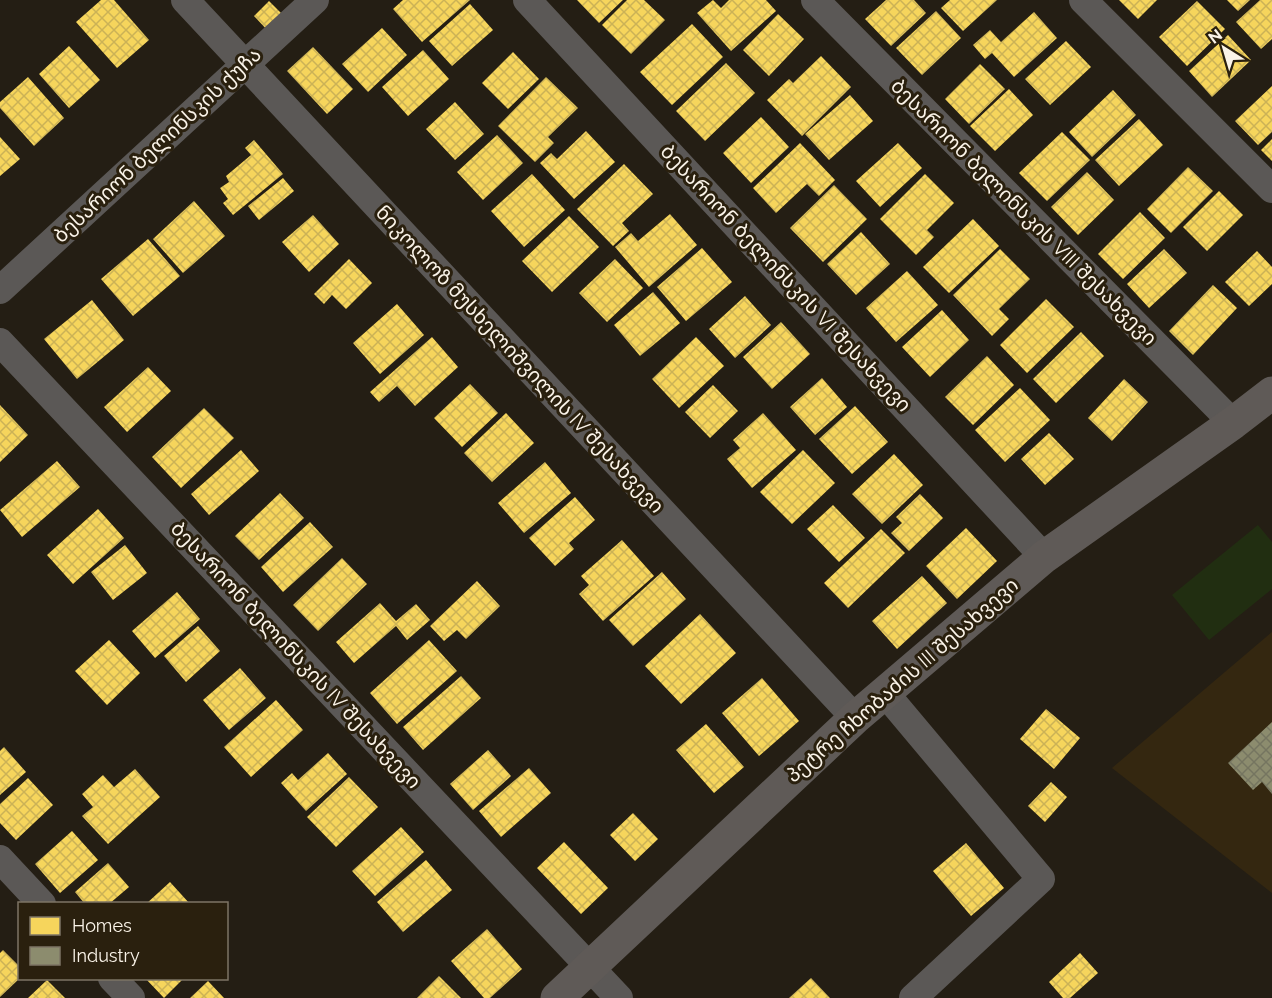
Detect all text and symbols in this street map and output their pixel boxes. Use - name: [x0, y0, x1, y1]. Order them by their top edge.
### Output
- north arrow: [1194, 18, 1254, 78]
- text: N: [1205, 25, 1226, 48]
- street label: ბესარიონ ბელინსკის ქუჩა: [48, 42, 267, 248]
- street label: ბესარიონ ბელინსკის VIII შესახვევი: [885, 74, 1162, 351]
- street label: ბესარიონ ბელინსკის VI შესახვევი: [655, 139, 916, 417]
- street label: ნიკოლოზ მუსხელიშვილის IV შესახვევი: [370, 200, 669, 518]
- street label: ბესარიონ ბელინსკის IV შესახვევი: [165, 517, 426, 794]
- street label: პეტრე ჩხობაძის III შესახვევი: [781, 573, 1023, 787]
- legend: [18, 902, 228, 980]
- text: Homes: [72, 915, 132, 936]
- text: Industry: [72, 945, 140, 966]

